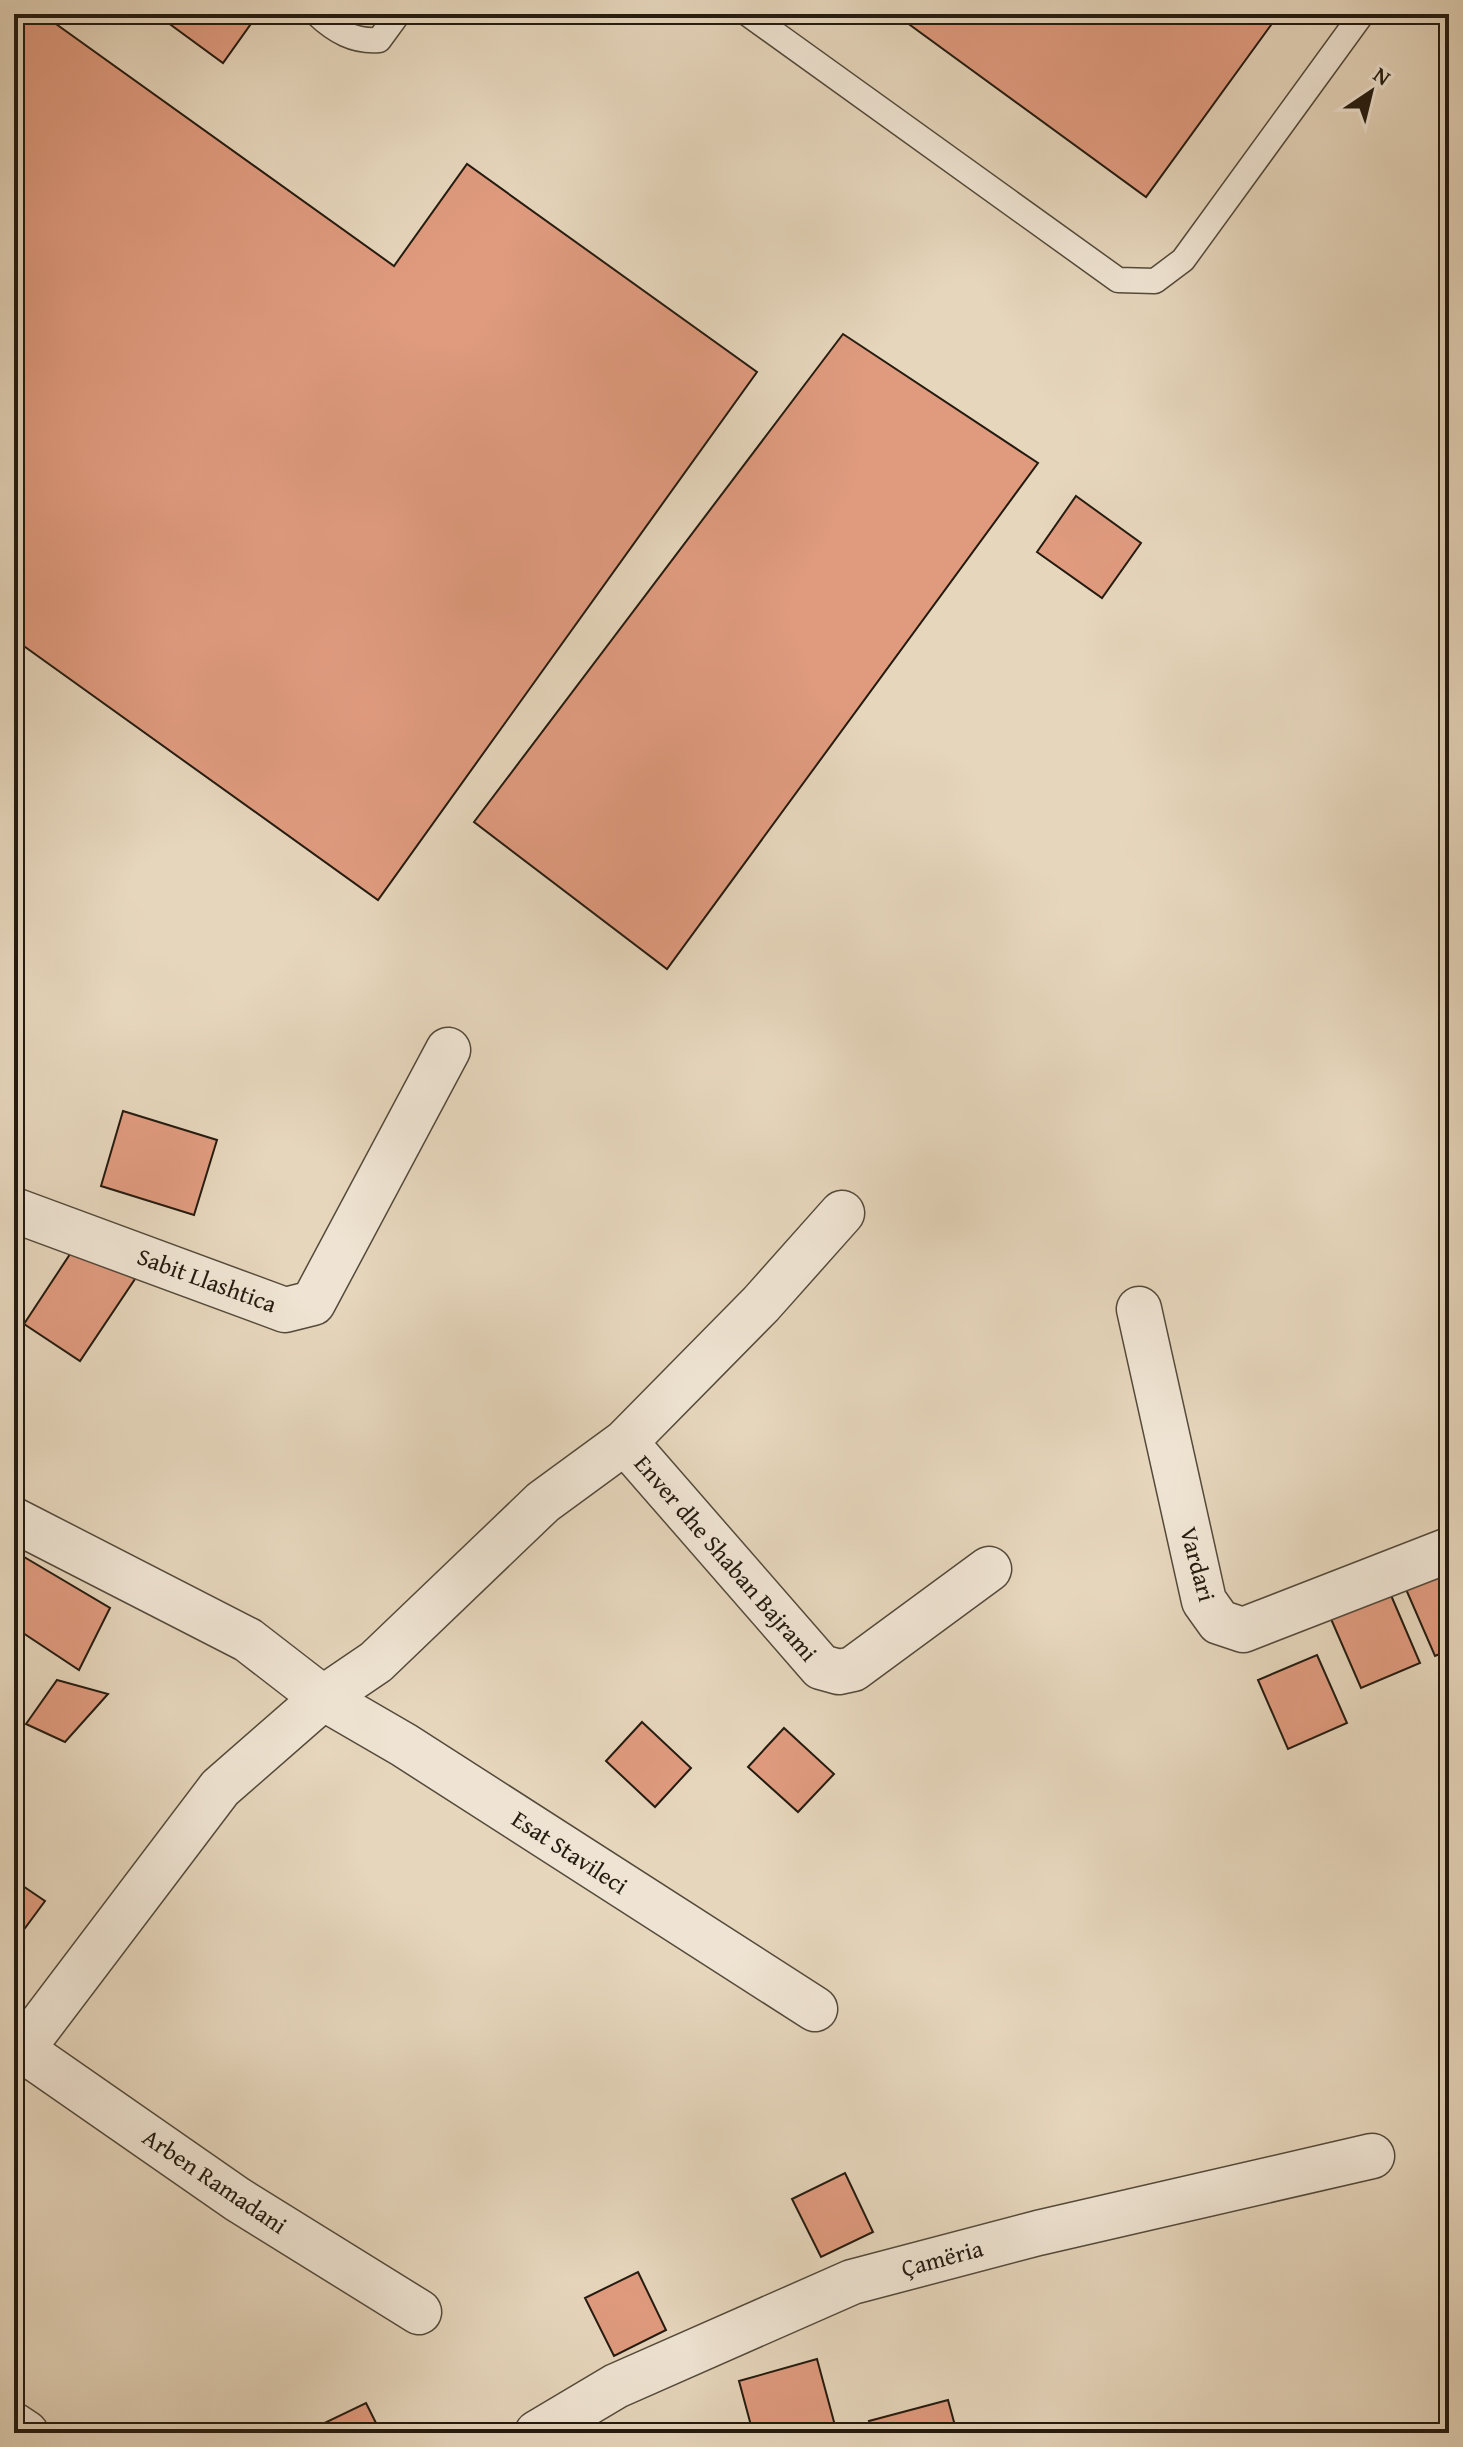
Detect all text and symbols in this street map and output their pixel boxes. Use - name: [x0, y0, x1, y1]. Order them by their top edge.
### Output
- north arrow: [1331, 52, 1411, 132]
- text: N: [1367, 58, 1398, 93]
- street label: Sabit Llashtica: [132, 1239, 282, 1322]
- street label: Enver dhe Shaban Bajrami: [626, 1447, 826, 1669]
- street label: Vardari: [1171, 1523, 1225, 1606]
- street label: Esat Stavileci: [505, 1801, 635, 1903]
- street label: Arben Ramadani: [136, 2120, 294, 2242]
- street label: Çamëria: [897, 2230, 987, 2286]

